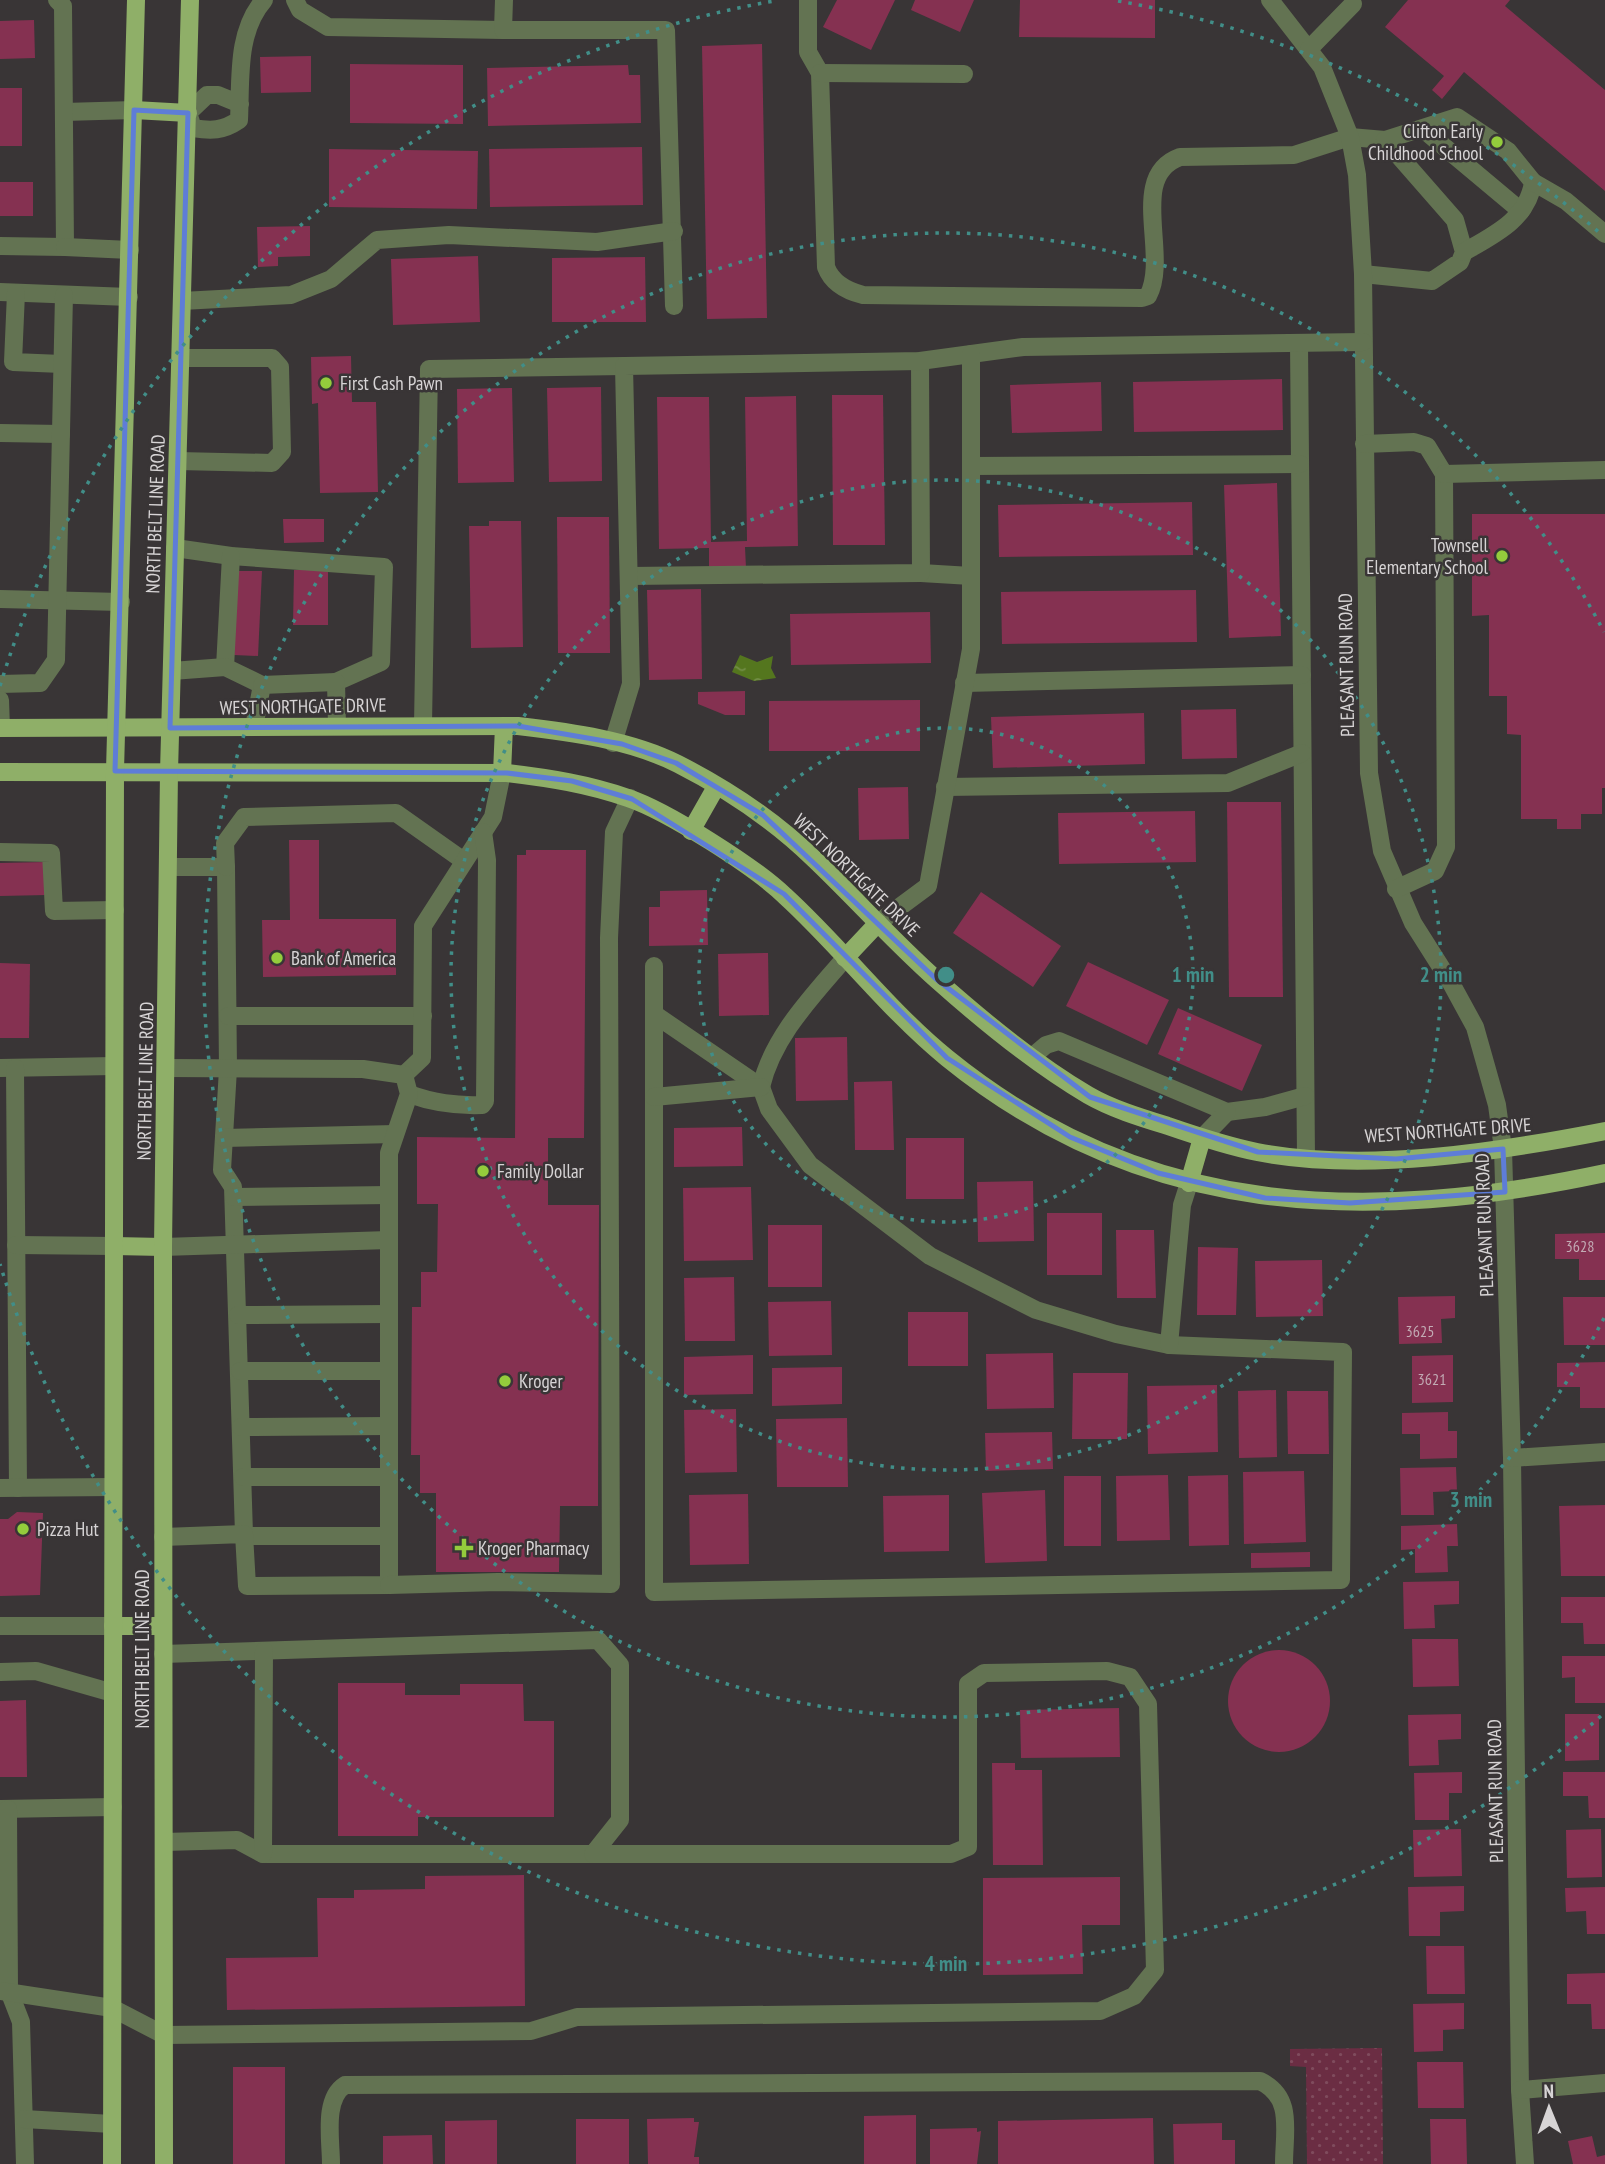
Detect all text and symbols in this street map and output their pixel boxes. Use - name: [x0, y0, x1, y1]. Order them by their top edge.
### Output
- place label: Clifton Early Childhood School: [1368, 119, 1484, 165]
- marker: Clifton Early Childhood School: [1489, 134, 1505, 150]
- place label: First Cash Pawn: [340, 371, 443, 395]
- marker: First Cash Pawn: [318, 375, 334, 391]
- street label: NORTH BELT LINE ROAD: [140, 434, 170, 594]
- place label: Townsell Elementary School: [1366, 533, 1489, 579]
- marker: Townsell Elementary School: [1494, 548, 1510, 564]
- street label: PLEASANT RUN ROAD: [1333, 593, 1359, 737]
- street label: WEST NORTHGATE DRIVE: [219, 693, 387, 719]
- street label: WEST NORTHGATE DRIVE: [789, 808, 925, 942]
- place label: Bank of America: [291, 946, 396, 970]
- marker: Bank of America: [269, 950, 285, 966]
- text: 1 min: [1172, 961, 1214, 988]
- text: 2 min: [1420, 961, 1462, 988]
- centre of rings: [934, 963, 958, 987]
- street label: NORTH BELT LINE ROAD: [132, 1001, 158, 1161]
- street label: WEST NORTHGATE DRIVE: [1364, 1112, 1532, 1148]
- street label: PLEASANT RUN ROAD: [1469, 1153, 1499, 1297]
- place label: Family Dollar: [497, 1159, 585, 1183]
- marker: Family Dollar: [475, 1163, 491, 1179]
- house number: 3628: [1566, 1236, 1594, 1256]
- house number: 3625: [1406, 1321, 1434, 1341]
- place label: Kroger: [519, 1369, 563, 1393]
- house number: 3621: [1418, 1369, 1446, 1389]
- marker: Kroger: [497, 1373, 513, 1389]
- text: 3 min: [1450, 1486, 1492, 1513]
- place label: Pizza Hut: [37, 1517, 99, 1541]
- marker: Pizza Hut: [15, 1521, 31, 1537]
- place label: Kroger Pharmacy: [478, 1536, 590, 1560]
- marker: Kroger Pharmacy: [456, 1540, 472, 1556]
- street label: NORTH BELT LINE ROAD: [130, 1570, 154, 1728]
- street label: PLEASANT RUN ROAD: [1482, 1719, 1508, 1863]
- text: 4 min: [925, 1950, 967, 1977]
- north arrow: [1514, 2073, 1584, 2143]
- text: N: [1543, 2079, 1554, 2103]

